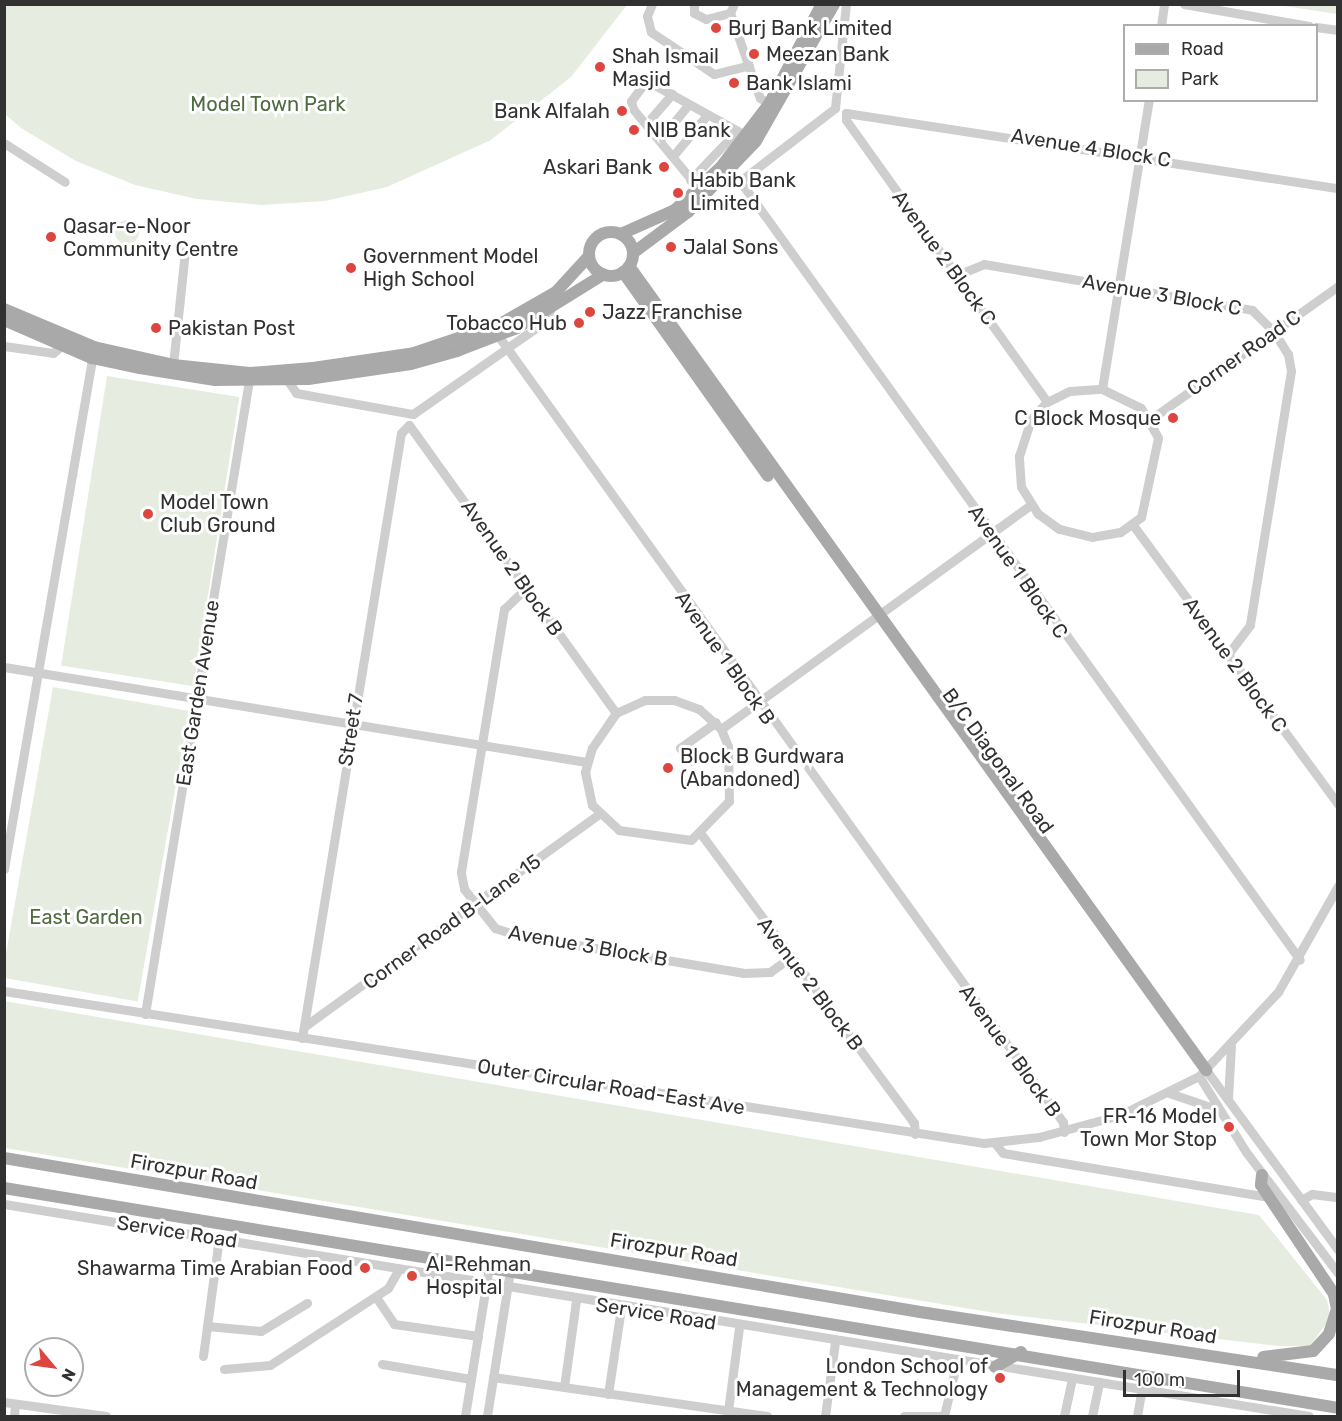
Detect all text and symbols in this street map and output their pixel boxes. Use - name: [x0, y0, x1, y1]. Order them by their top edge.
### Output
- place label: Burj Bank Limited: [728, 16, 892, 40]
- marker: Burj Bank Limited: [709, 21, 723, 35]
- legend: [1123, 24, 1318, 102]
- text: Road: [1181, 38, 1224, 60]
- place label: Meezan Bank: [766, 42, 889, 66]
- place label: Shah Ismail Masjid: [612, 44, 719, 91]
- marker: Meezan Bank: [747, 47, 761, 61]
- marker: Shah Ismail Masjid: [593, 60, 607, 74]
- text: Park: [1181, 68, 1218, 90]
- place label: Bank Islami: [746, 71, 852, 95]
- marker: Bank Islami: [727, 76, 741, 90]
- park label: Model Town Park: [190, 92, 346, 116]
- place label: Bank Alfalah: [493, 99, 610, 123]
- marker: Bank Alfalah: [615, 104, 629, 118]
- place label: NIB Bank: [646, 118, 730, 142]
- marker: NIB Bank: [627, 123, 641, 137]
- street label: Avenue 4 Block C: [1009, 124, 1173, 172]
- place label: Askari Bank: [543, 155, 652, 179]
- marker: Askari Bank: [657, 160, 671, 174]
- place label: Habib Bank Limited: [690, 169, 796, 216]
- marker: Habib Bank Limited: [671, 186, 685, 200]
- street label: Avenue 2 Block C: [887, 186, 1001, 330]
- place label: Qasar-e-Noor Community Centre: [63, 214, 239, 261]
- marker: Qasar-e-Noor Community Centre: [44, 230, 58, 244]
- place label: Jalal Sons: [683, 235, 779, 259]
- marker: Jalal Sons: [664, 240, 678, 254]
- place label: Government Model High School: [363, 244, 538, 291]
- marker: Government Model High School: [344, 261, 358, 275]
- street label: Avenue 3 Block C: [1081, 269, 1243, 321]
- place label: Jazz Franchise: [602, 300, 742, 324]
- marker: Jazz Franchise: [583, 305, 597, 319]
- street label: Corner Road C: [1182, 305, 1306, 401]
- place label: Tobacco Hub: [446, 311, 567, 335]
- place label: Pakistan Post: [168, 316, 295, 340]
- marker: Tobacco Hub: [572, 316, 586, 330]
- marker: Pakistan Post: [149, 321, 163, 335]
- place label: C Block Mosque: [1014, 406, 1161, 430]
- marker: C Block Mosque: [1166, 411, 1180, 425]
- place label: Model Town Club Ground: [160, 490, 276, 537]
- street label: Avenue 2 Block B: [456, 495, 568, 641]
- street label: Avenue 1 Block C: [963, 501, 1073, 643]
- marker: Model Town Club Ground: [141, 507, 155, 521]
- street label: Avenue 1 Block B: [670, 587, 780, 729]
- street label: Avenue 2 Block C: [1178, 593, 1292, 737]
- street label: East Garden Avenue: [171, 598, 225, 788]
- street label: B/C Diagonal Road: [937, 684, 1059, 838]
- street label: Street 7: [333, 692, 369, 768]
- place label: Block B Gurdwara (Abandoned): [680, 744, 844, 791]
- marker: Block B Gurdwara (Abandoned): [661, 761, 675, 775]
- street label: Corner Road B-Lane 15: [358, 849, 546, 995]
- park label: East Garden: [29, 905, 143, 929]
- street label: Avenue 2 Block B: [752, 913, 868, 1055]
- street label: Avenue 3 Block B: [507, 920, 669, 972]
- street label: Avenue 1 Block B: [954, 980, 1066, 1122]
- street label: Outer Circular Road-East Ave: [475, 1054, 747, 1120]
- place label: FR-16 Model Town Mor Stop: [1080, 1104, 1217, 1151]
- marker: FR-16 Model Town Mor Stop: [1222, 1120, 1236, 1134]
- street label: Firozpur Road: [128, 1149, 260, 1195]
- street label: Service Road: [115, 1211, 239, 1253]
- street label: Firozpur Road: [608, 1228, 740, 1272]
- place label: Al-Rehman Hospital: [426, 1252, 531, 1299]
- place label: Shawarma Time Arabian Food: [76, 1256, 353, 1280]
- marker: Shawarma Time Arabian Food: [358, 1261, 372, 1275]
- marker: Al-Rehman Hospital: [403, 1267, 421, 1285]
- street label: Service Road: [594, 1293, 718, 1335]
- street label: Firozpur Road: [1087, 1305, 1219, 1349]
- north arrow: [24, 1337, 84, 1397]
- place label: London School of Management & Technology: [735, 1354, 988, 1401]
- scale bar: [1126, 1358, 1243, 1396]
- text: N: [57, 1365, 80, 1385]
- text: 100 m: [1134, 1369, 1185, 1391]
- marker: London School of Management & Technology: [993, 1371, 1007, 1385]

